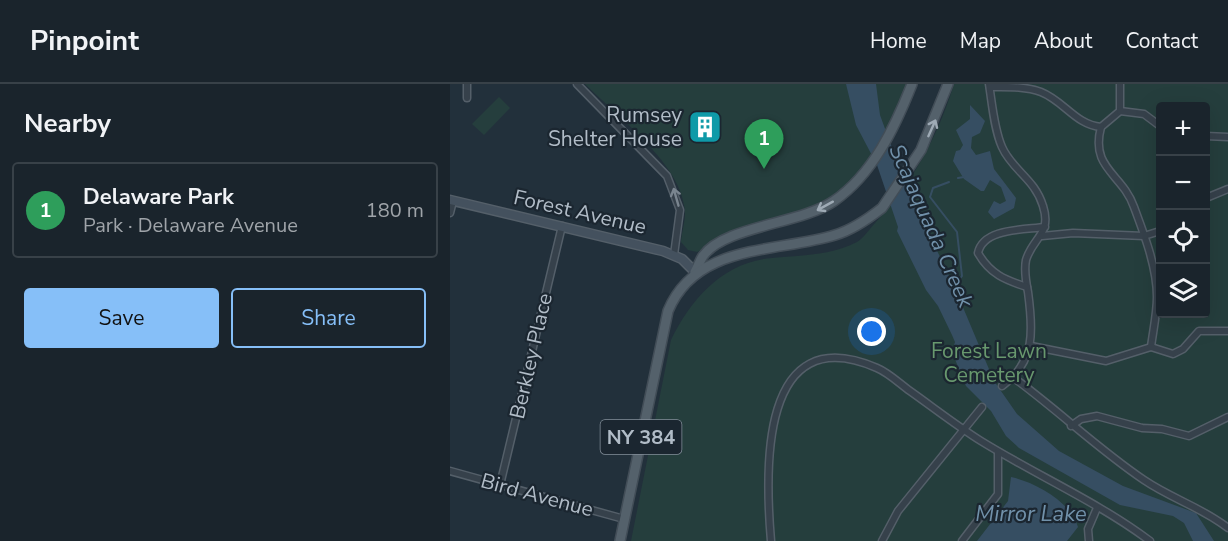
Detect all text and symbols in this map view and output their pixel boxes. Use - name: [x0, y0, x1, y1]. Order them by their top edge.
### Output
- text: Pinpoint: [30, 22, 139, 60]
- text: Home: [870, 27, 927, 55]
- text: Map: [960, 27, 1001, 55]
- text: About: [1034, 27, 1092, 55]
- text: Contact: [1125, 27, 1198, 55]
- place label: Rumsey Shelter House: [548, 101, 682, 153]
- map controls: [1156, 102, 1210, 318]
- button: +: [1156, 102, 1210, 156]
- text: Nearby: [24, 106, 111, 141]
- building icon: Rumsey Shelter House: [687, 109, 723, 145]
- one-way arrow: [927, 119, 938, 137]
- pin: 1: [744, 120, 784, 169]
- water label: Scajaquada Creek: [881, 139, 981, 313]
- button: −: [1156, 156, 1210, 210]
- text: Delaware Park: [83, 182, 234, 212]
- street label: Forest Avenue: [511, 183, 649, 241]
- one-way arrow: [670, 188, 681, 207]
- text: 1: [40, 197, 52, 224]
- text: 180 m: [366, 197, 424, 224]
- one-way arrow: [816, 201, 834, 212]
- button: locate: [1156, 210, 1210, 264]
- text: Park · Delaware Avenue: [83, 212, 298, 239]
- button: layers: [1156, 264, 1210, 318]
- button: Save: [24, 288, 219, 348]
- button: Share: [231, 288, 426, 348]
- street label: Berkley Place: [503, 290, 559, 422]
- your location: [857, 317, 886, 346]
- park label: Forest Lawn Cemetery: [931, 337, 1047, 389]
- road number: NY 384: [600, 420, 681, 454]
- street label: Bird Avenue: [478, 467, 596, 523]
- water label: Mirror Lake: [975, 499, 1087, 529]

